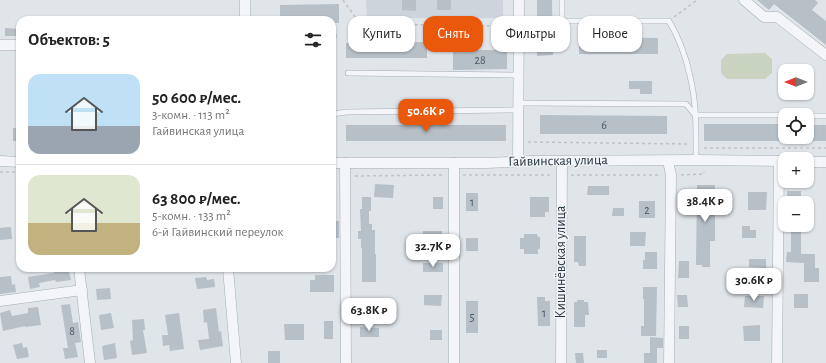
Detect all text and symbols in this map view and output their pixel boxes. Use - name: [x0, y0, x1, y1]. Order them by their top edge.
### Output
- chip: Купить: [348, 16, 415, 52]
- chip: Снять: [423, 16, 483, 52]
- chip: Фильтры: [491, 16, 570, 52]
- chip: Новое: [578, 16, 642, 52]
- icon: filters: [302, 29, 324, 51]
- text: Объектов: 5: [28, 31, 110, 48]
- house number: 28: [474, 54, 486, 66]
- north arrow: [778, 64, 814, 100]
- map controls: [778, 64, 814, 232]
- text: 50 600 ₽/мес.: [152, 89, 241, 106]
- icon: home: [60, 90, 108, 138]
- pin: 50.6K ₽: [389, 99, 463, 133]
- text: 50.6K ₽: [407, 105, 445, 118]
- button: locate: [778, 108, 814, 144]
- text: 3-комн. · 113 m²: [152, 109, 230, 122]
- house number: 6: [601, 119, 607, 131]
- text: Гайвинская улица: [152, 125, 244, 138]
- button: +: [778, 152, 814, 188]
- street label: Гайвинская улица: [508, 153, 609, 169]
- pin: 38.4K ₽: [668, 189, 742, 223]
- text: 63 800 ₽/мес.: [152, 190, 241, 207]
- icon: home: [60, 191, 108, 239]
- text: 38.4K ₽: [686, 195, 724, 208]
- house number: 1: [470, 196, 474, 208]
- button: −: [778, 196, 814, 232]
- house number: 2: [644, 204, 650, 216]
- street label: Кишинёвская улица: [554, 205, 568, 318]
- text: 5-комн. · 133 m²: [152, 210, 231, 223]
- text: 6-й Гайвинский переулок: [152, 226, 283, 239]
- pin: 32.7K ₽: [396, 234, 470, 268]
- text: 32.7K ₽: [415, 240, 451, 253]
- pin: 30.6K ₽: [717, 268, 791, 302]
- text: 30.6K ₽: [735, 274, 773, 287]
- pin: 63.8K ₽: [332, 298, 406, 332]
- text: 63.8K ₽: [351, 304, 387, 317]
- house number: 1: [542, 307, 546, 319]
- house number: 5: [469, 311, 475, 323]
- house number: 8: [69, 325, 75, 337]

